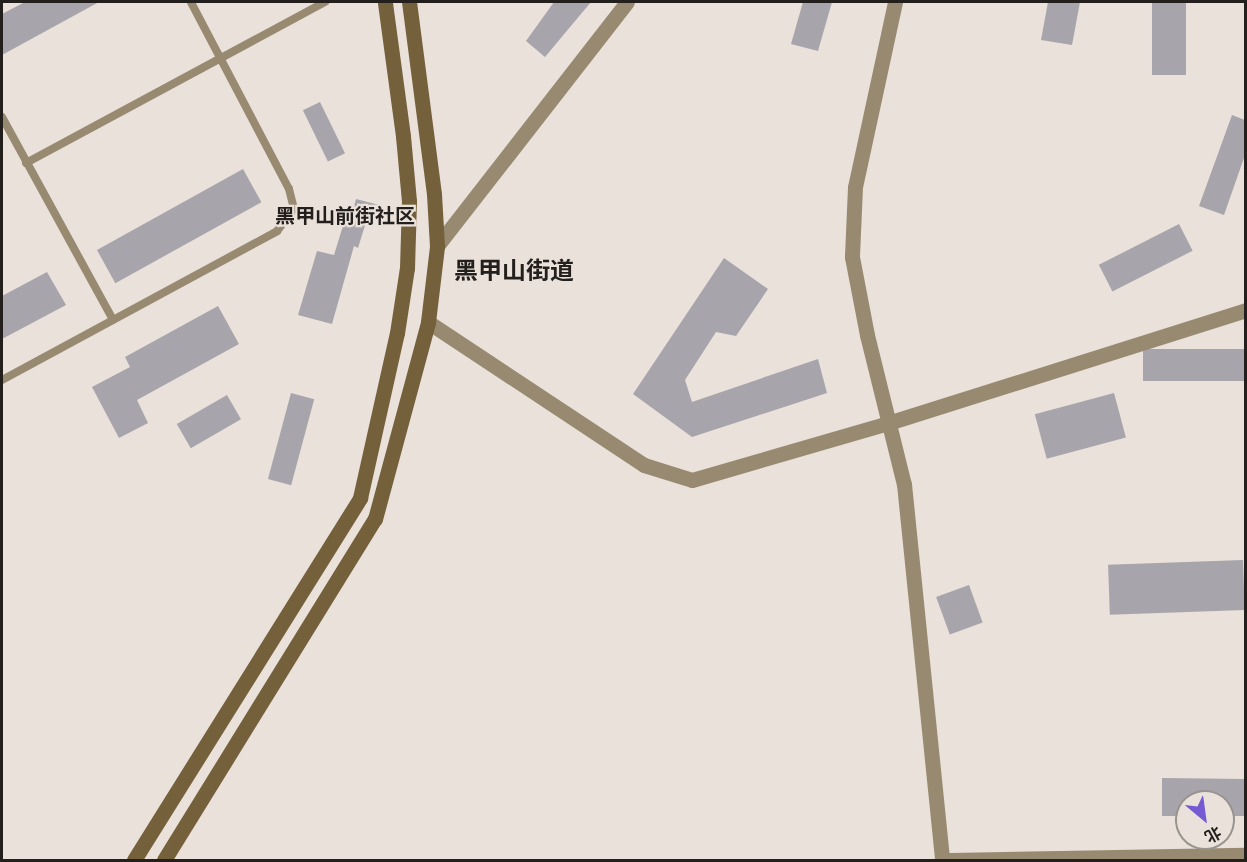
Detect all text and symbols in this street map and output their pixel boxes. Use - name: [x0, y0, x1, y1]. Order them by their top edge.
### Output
- district label: 黑甲山前街社区: [275, 204, 415, 228]
- district label: 黑甲山街道: [454, 258, 574, 286]
- north arrow: [1175, 790, 1235, 850]
- text: 北: [1201, 821, 1225, 847]

